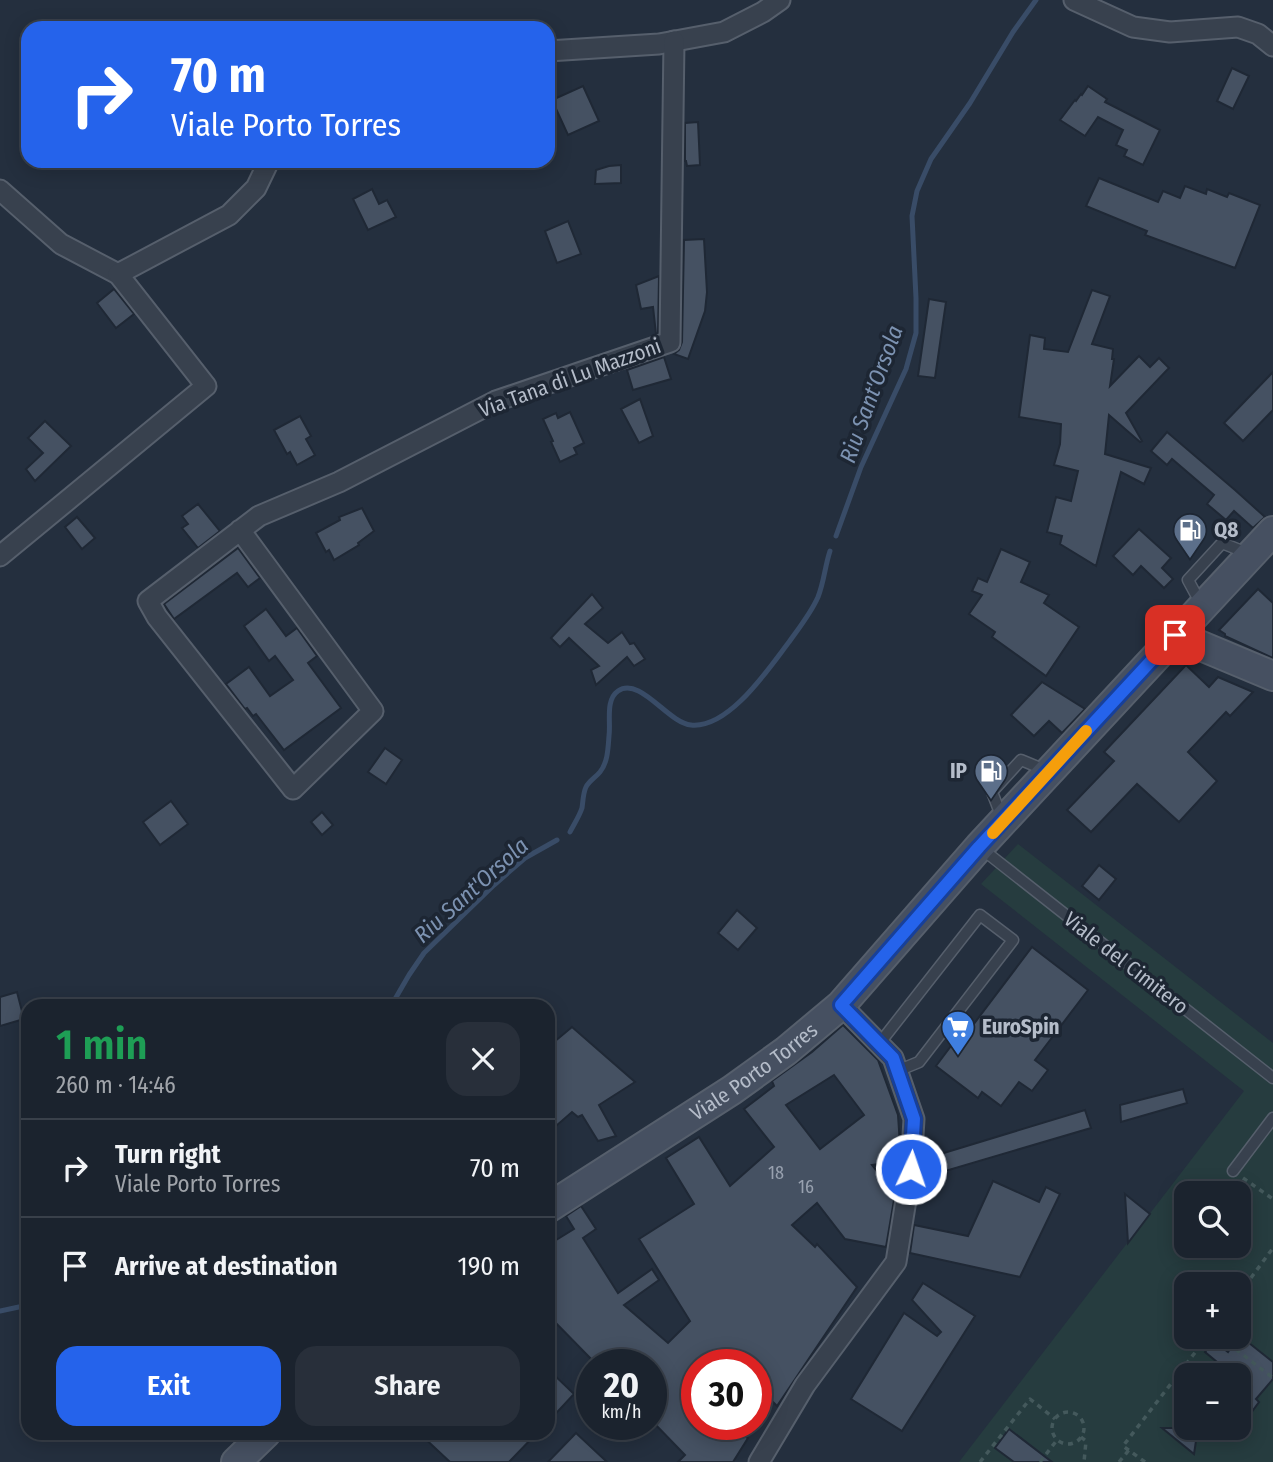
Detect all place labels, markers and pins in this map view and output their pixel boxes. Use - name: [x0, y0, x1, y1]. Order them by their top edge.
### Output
- fuel station icon: Q8: [1171, 511, 1209, 560]
- place label: Q8: [1214, 517, 1238, 543]
- pin: [1145, 605, 1205, 665]
- fuel station icon: IP: [972, 752, 1010, 801]
- place label: IP: [950, 758, 968, 784]
- supermarket icon: EuroSpin: [939, 1008, 977, 1057]
- place label: EuroSpin: [982, 1014, 1060, 1040]

